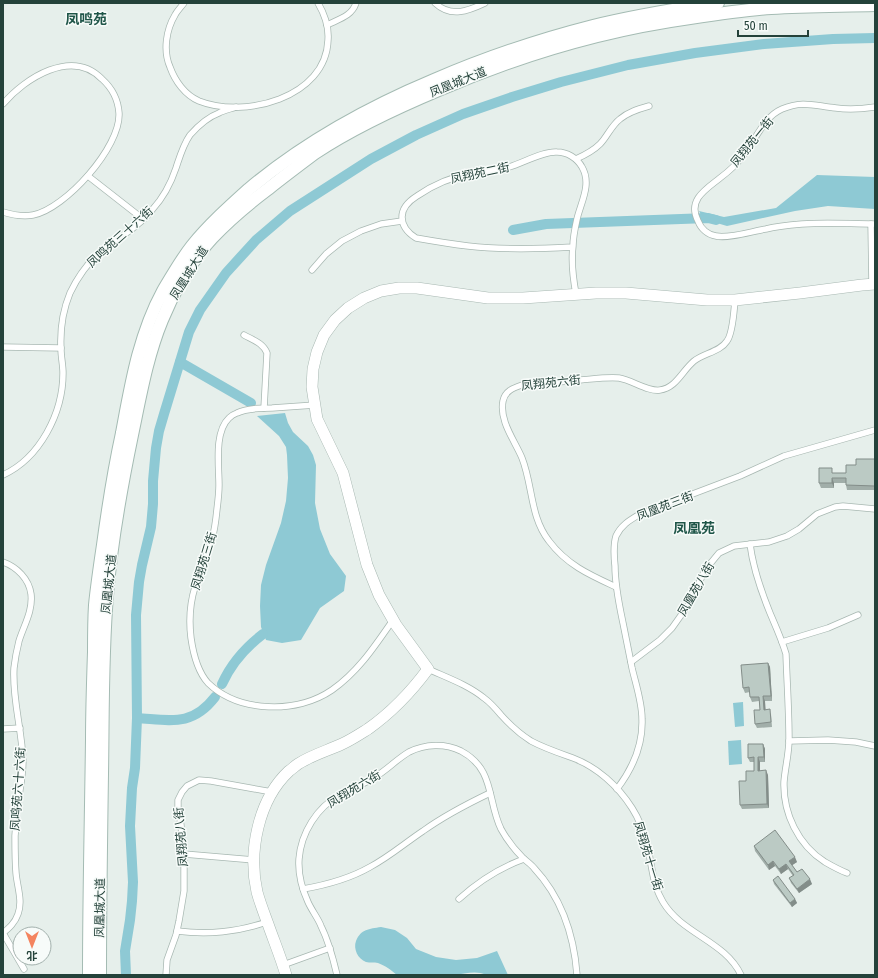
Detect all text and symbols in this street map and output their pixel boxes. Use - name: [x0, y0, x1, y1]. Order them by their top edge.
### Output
- district label: 凤鸣苑: [65, 11, 107, 28]
- scale bar: [738, 12, 808, 38]
- text: 50 m: [744, 19, 768, 33]
- street label: 凤凰城大道: [428, 64, 488, 100]
- street label: 凤翔苑一街: [728, 114, 776, 170]
- street label: 凤翔苑二街: [449, 160, 511, 186]
- street label: 凤鸣苑三十六街: [84, 204, 156, 270]
- street label: 凤凰城大道: [167, 244, 211, 302]
- street label: 凤翔苑六街: [520, 373, 582, 393]
- street label: 凤凰苑三街: [634, 489, 696, 523]
- district label: 凤凰苑: [673, 520, 715, 537]
- street label: 凤翔苑三街: [189, 530, 219, 592]
- street label: 凤凰城大道: [99, 553, 119, 615]
- street label: 凤凰苑八街: [675, 560, 717, 618]
- street label: 凤鸣苑六十六街: [8, 747, 28, 831]
- street label: 凤翔苑六街: [325, 768, 383, 810]
- street label: 凤翔苑八街: [171, 806, 191, 868]
- street label: 凤翔苑十一街: [631, 820, 665, 892]
- street label: 凤凰城大道: [92, 878, 108, 938]
- north arrow: [12, 926, 52, 966]
- text: 北: [27, 949, 38, 962]

